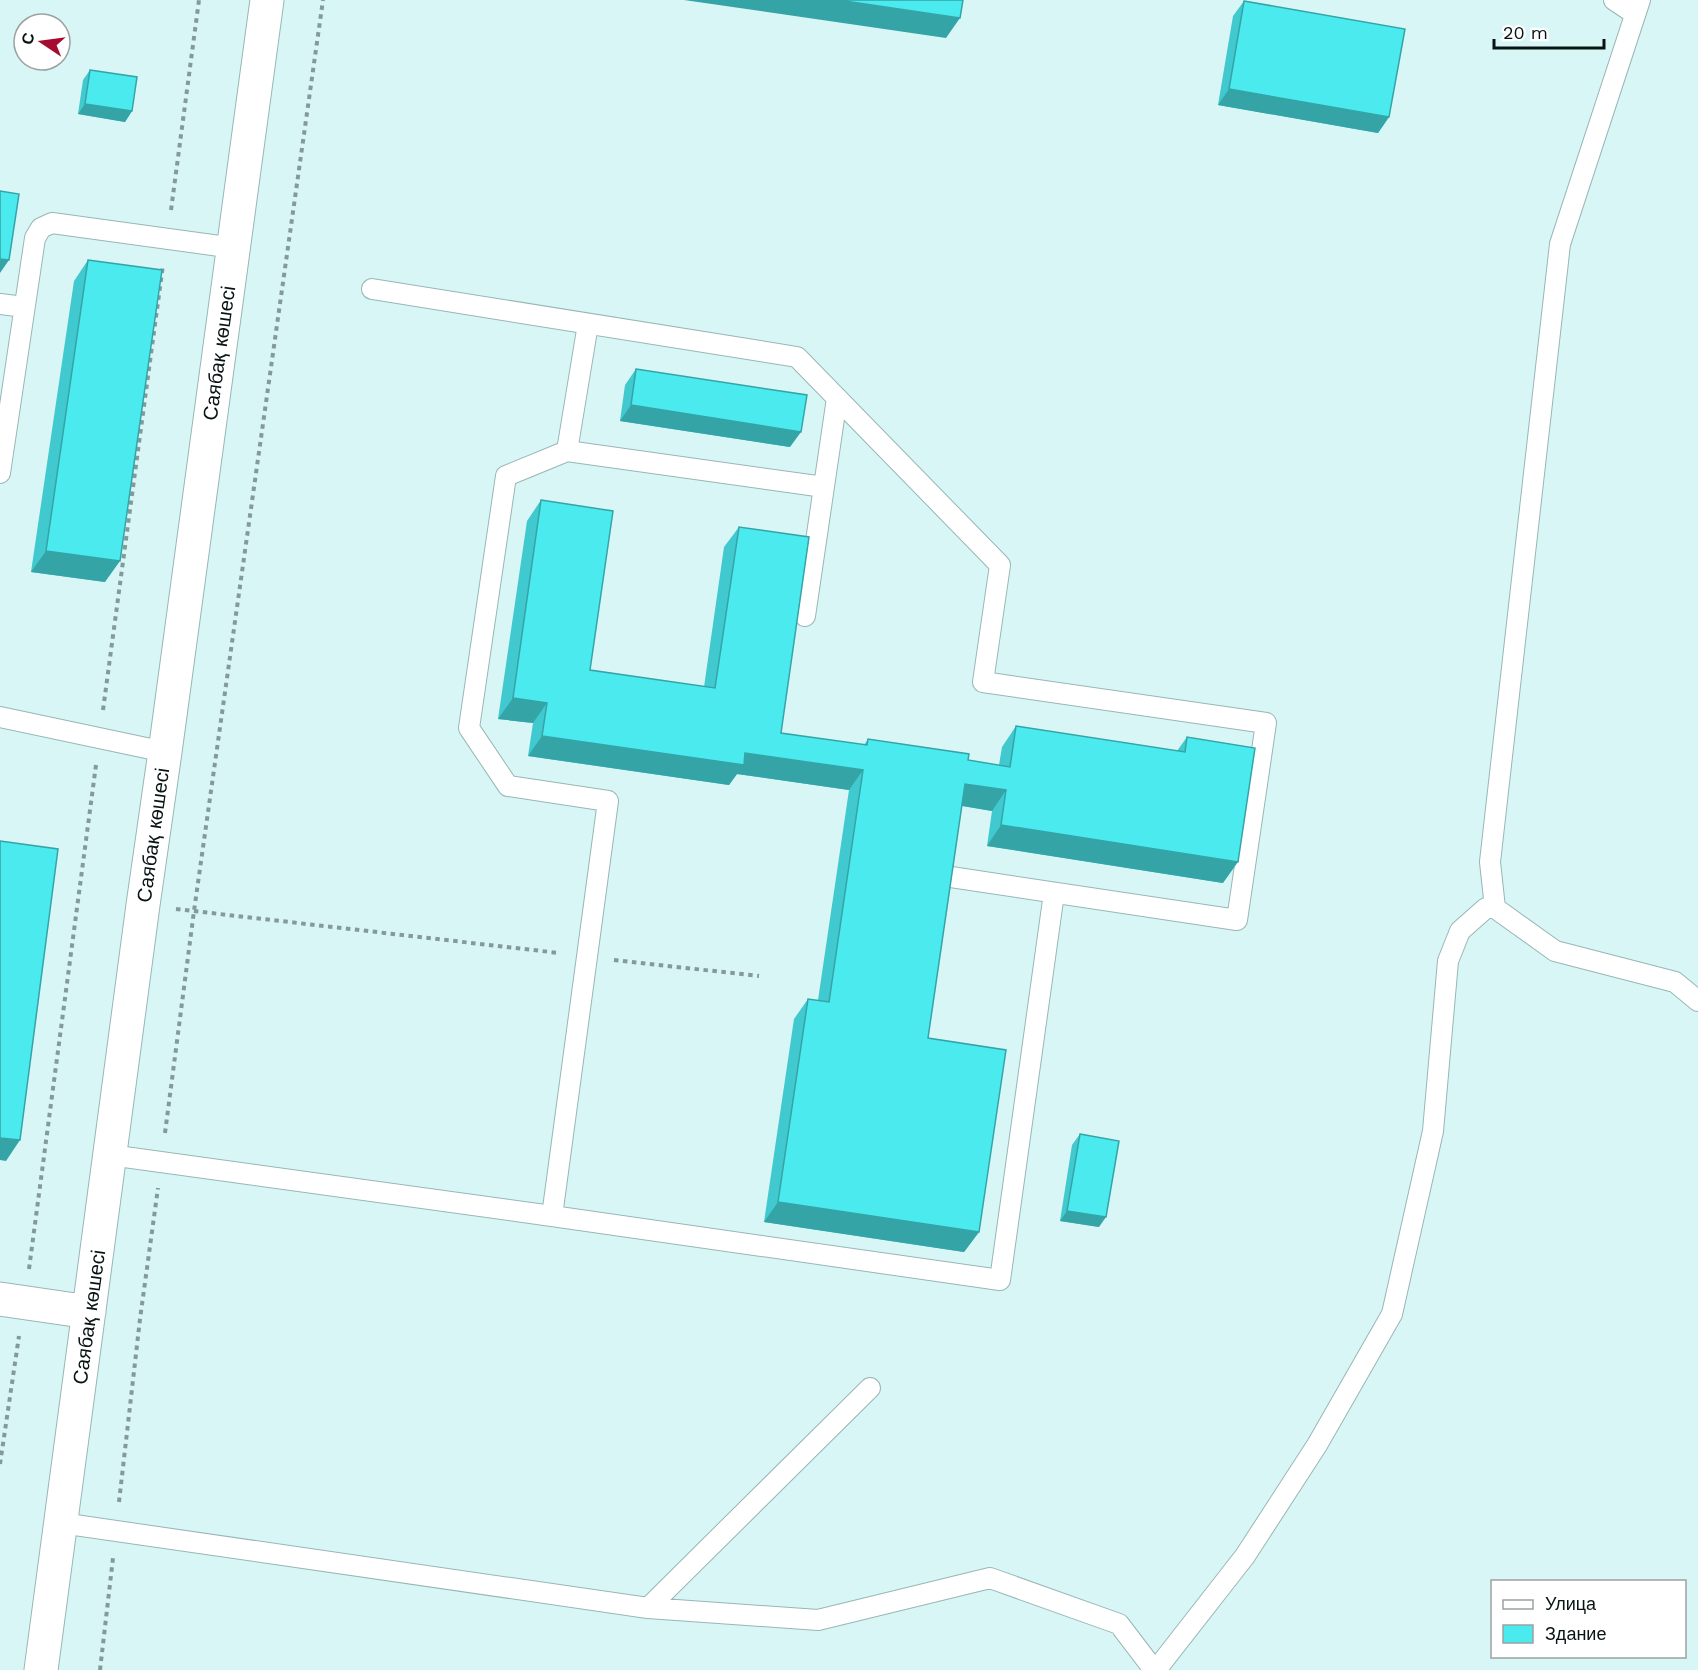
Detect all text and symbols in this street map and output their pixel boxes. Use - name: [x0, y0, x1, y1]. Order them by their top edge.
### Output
- north arrow: [12, 12, 72, 72]
- scale bar: [1494, 12, 1604, 50]
- text: 20 m: [1503, 22, 1548, 43]
- text: С: [17, 31, 39, 47]
- street label: Саябақ көшесі: [198, 284, 240, 422]
- street label: Саябақ көшесі: [132, 766, 174, 904]
- street label: Саябақ көшесі: [68, 1248, 110, 1386]
- legend: [1491, 1580, 1686, 1658]
- text: Улица: [1545, 1593, 1597, 1614]
- text: Здание: [1545, 1623, 1606, 1644]

